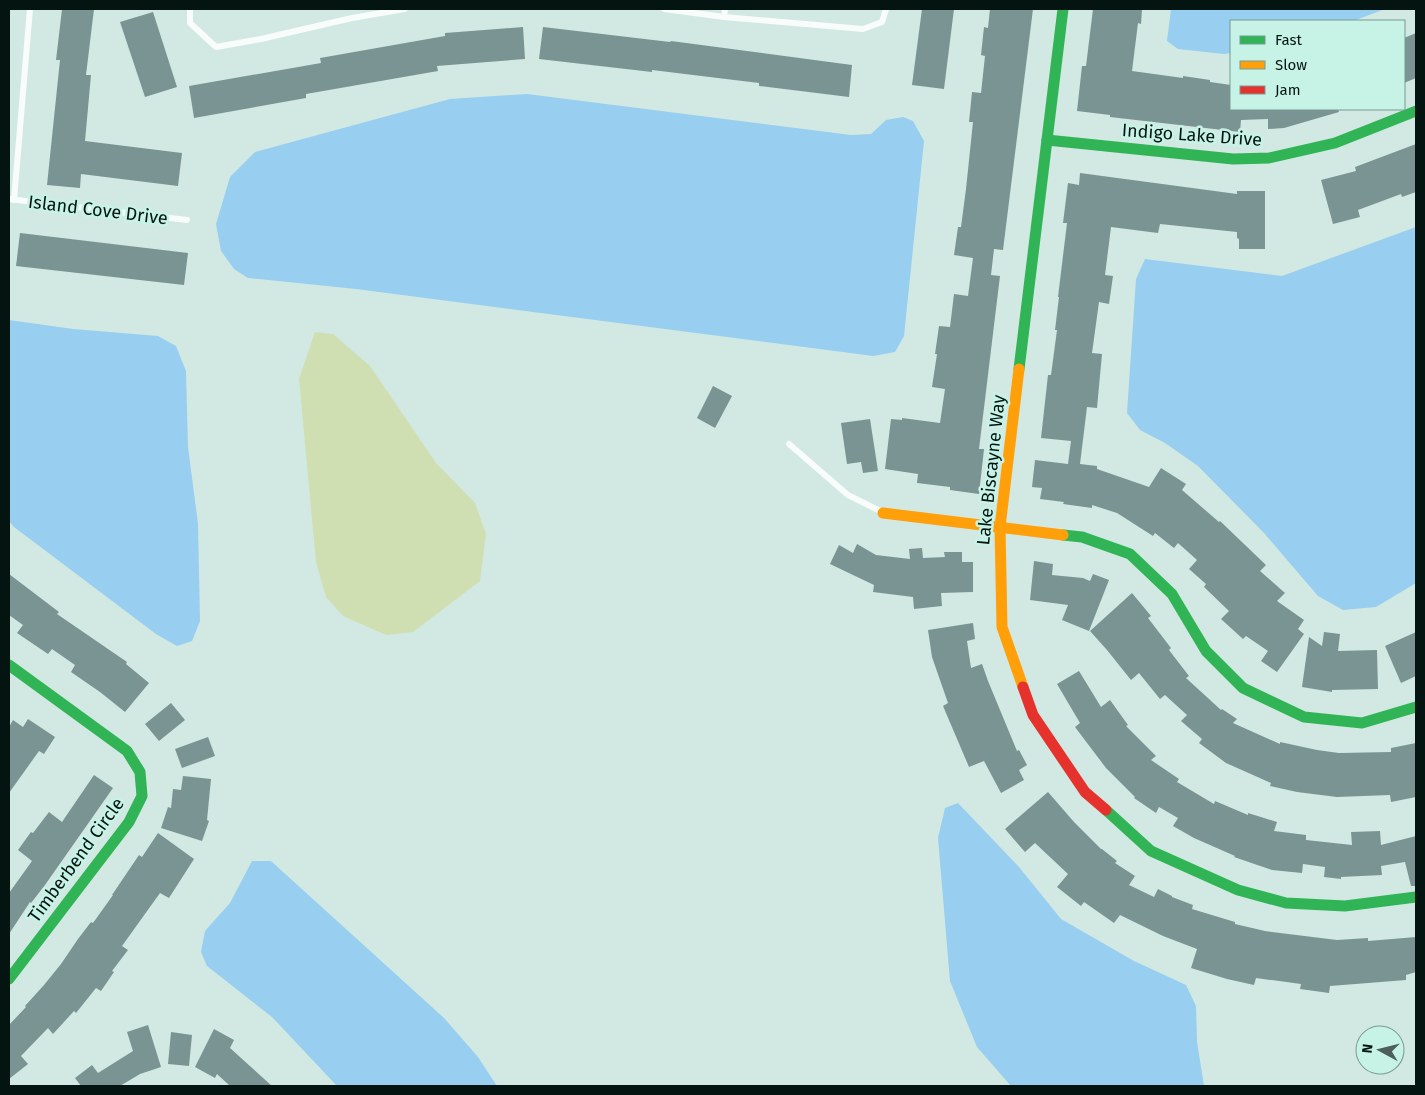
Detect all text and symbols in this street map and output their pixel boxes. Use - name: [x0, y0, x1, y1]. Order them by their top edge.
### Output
- legend: [1230, 20, 1405, 110]
- text: Fast: [1275, 31, 1302, 49]
- text: Slow: [1275, 56, 1307, 74]
- text: Jam: [1275, 81, 1301, 99]
- street label: Indigo Lake Drive: [1121, 119, 1263, 151]
- street label: Island Cove Drive: [27, 191, 169, 229]
- street label: Lake Biscayne Way: [972, 393, 1010, 546]
- street label: Timberbend Circle: [23, 793, 129, 927]
- north arrow: [1355, 1025, 1405, 1075]
- text: N: [1359, 1043, 1377, 1054]

